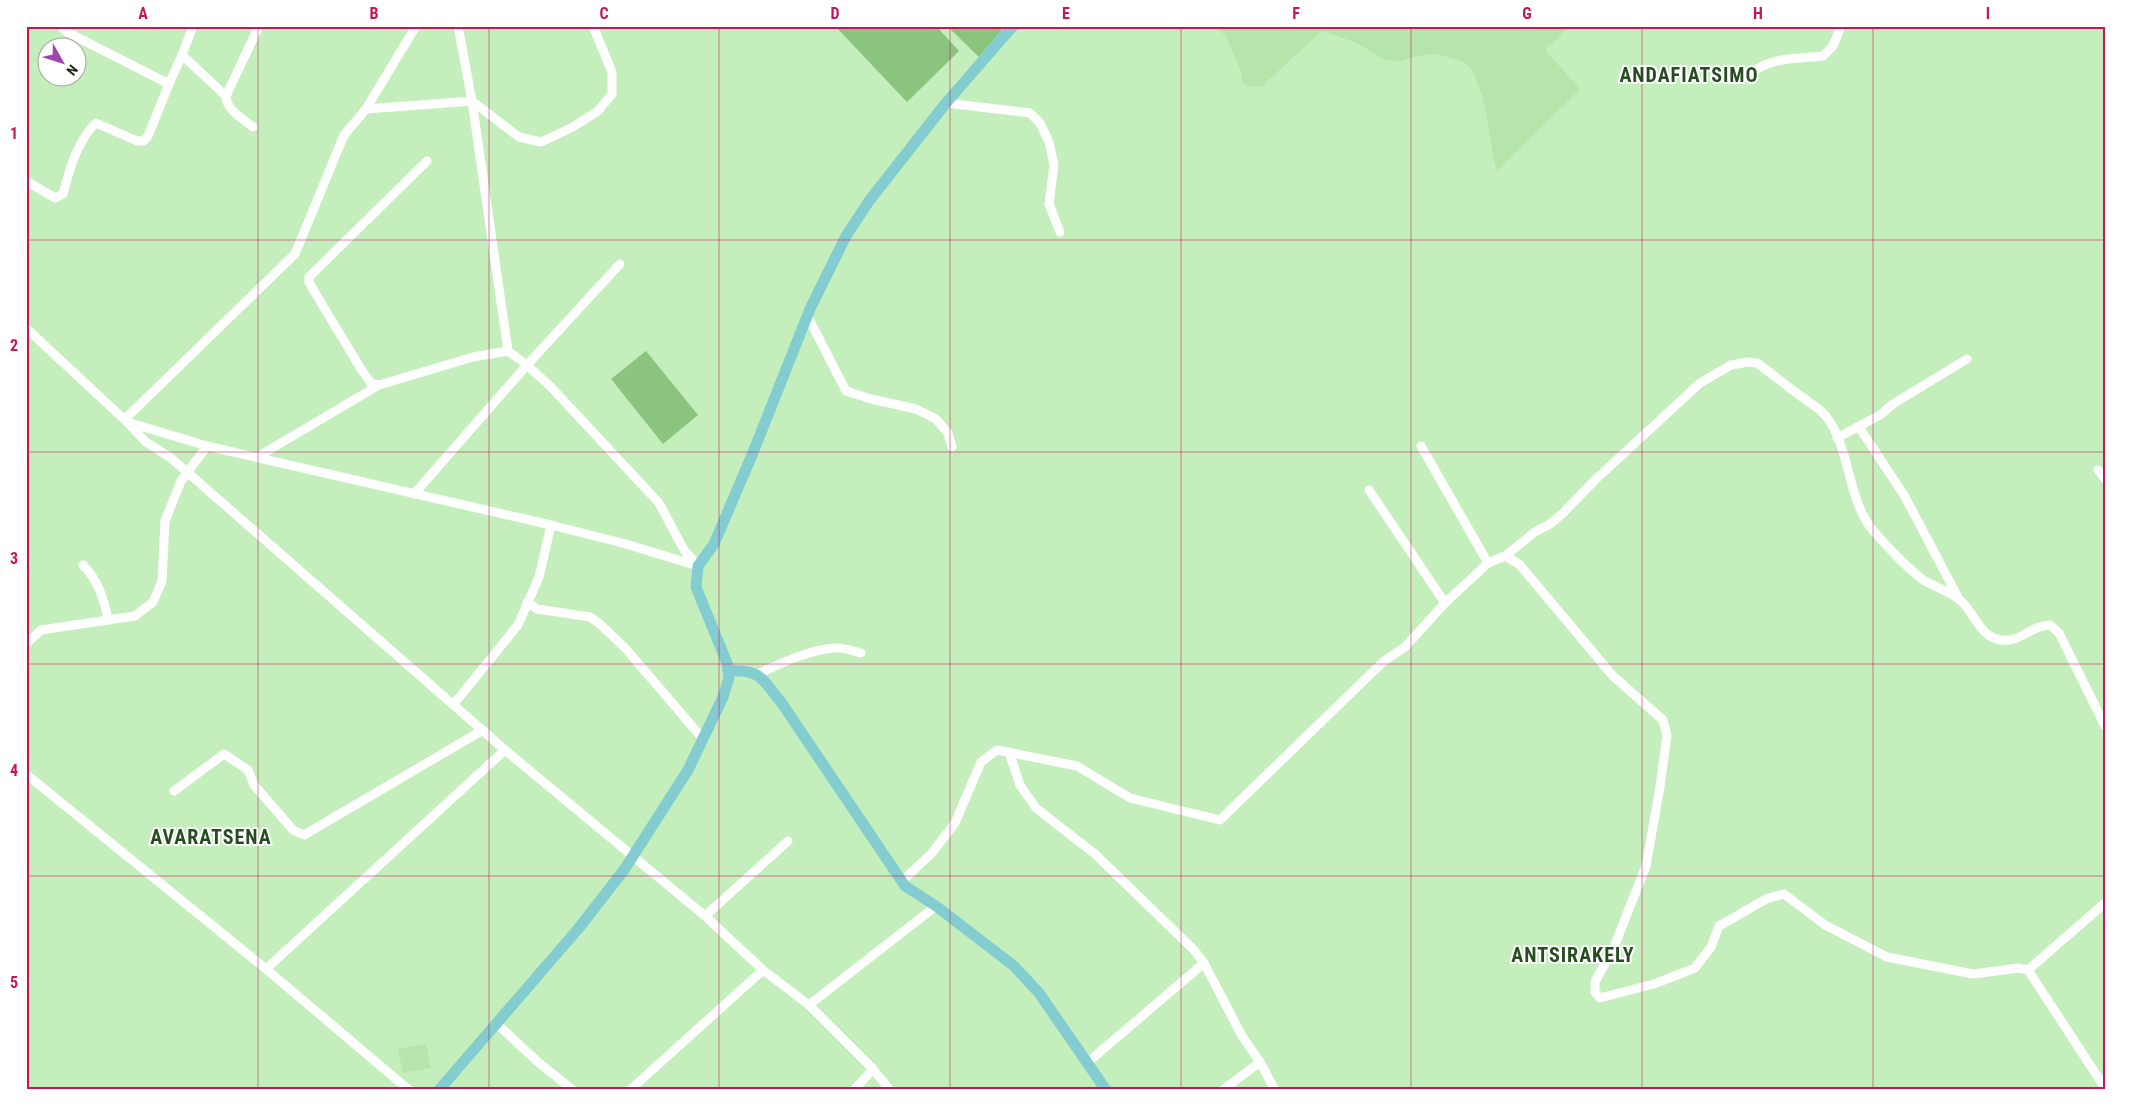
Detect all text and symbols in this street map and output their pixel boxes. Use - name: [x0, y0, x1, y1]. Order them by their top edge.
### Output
- text: A: [138, 4, 148, 23]
- text: B: [370, 4, 379, 23]
- text: C: [599, 4, 609, 23]
- text: D: [830, 4, 840, 23]
- text: E: [1062, 4, 1070, 23]
- text: F: [1292, 4, 1300, 23]
- text: G: [1522, 4, 1532, 23]
- text: H: [1753, 4, 1763, 23]
- text: I: [1986, 4, 1990, 23]
- north arrow: [38, 38, 88, 88]
- text: N: [63, 62, 81, 79]
- district label: ANDAFIATSIMO: [1619, 63, 1759, 87]
- text: 1: [10, 124, 18, 143]
- text: 2: [10, 336, 18, 355]
- text: 3: [10, 549, 18, 568]
- text: 4: [10, 761, 18, 780]
- district label: AVARATSENA: [150, 825, 272, 849]
- district label: ANTSIRAKELY: [1511, 943, 1635, 967]
- text: 5: [10, 973, 18, 992]

